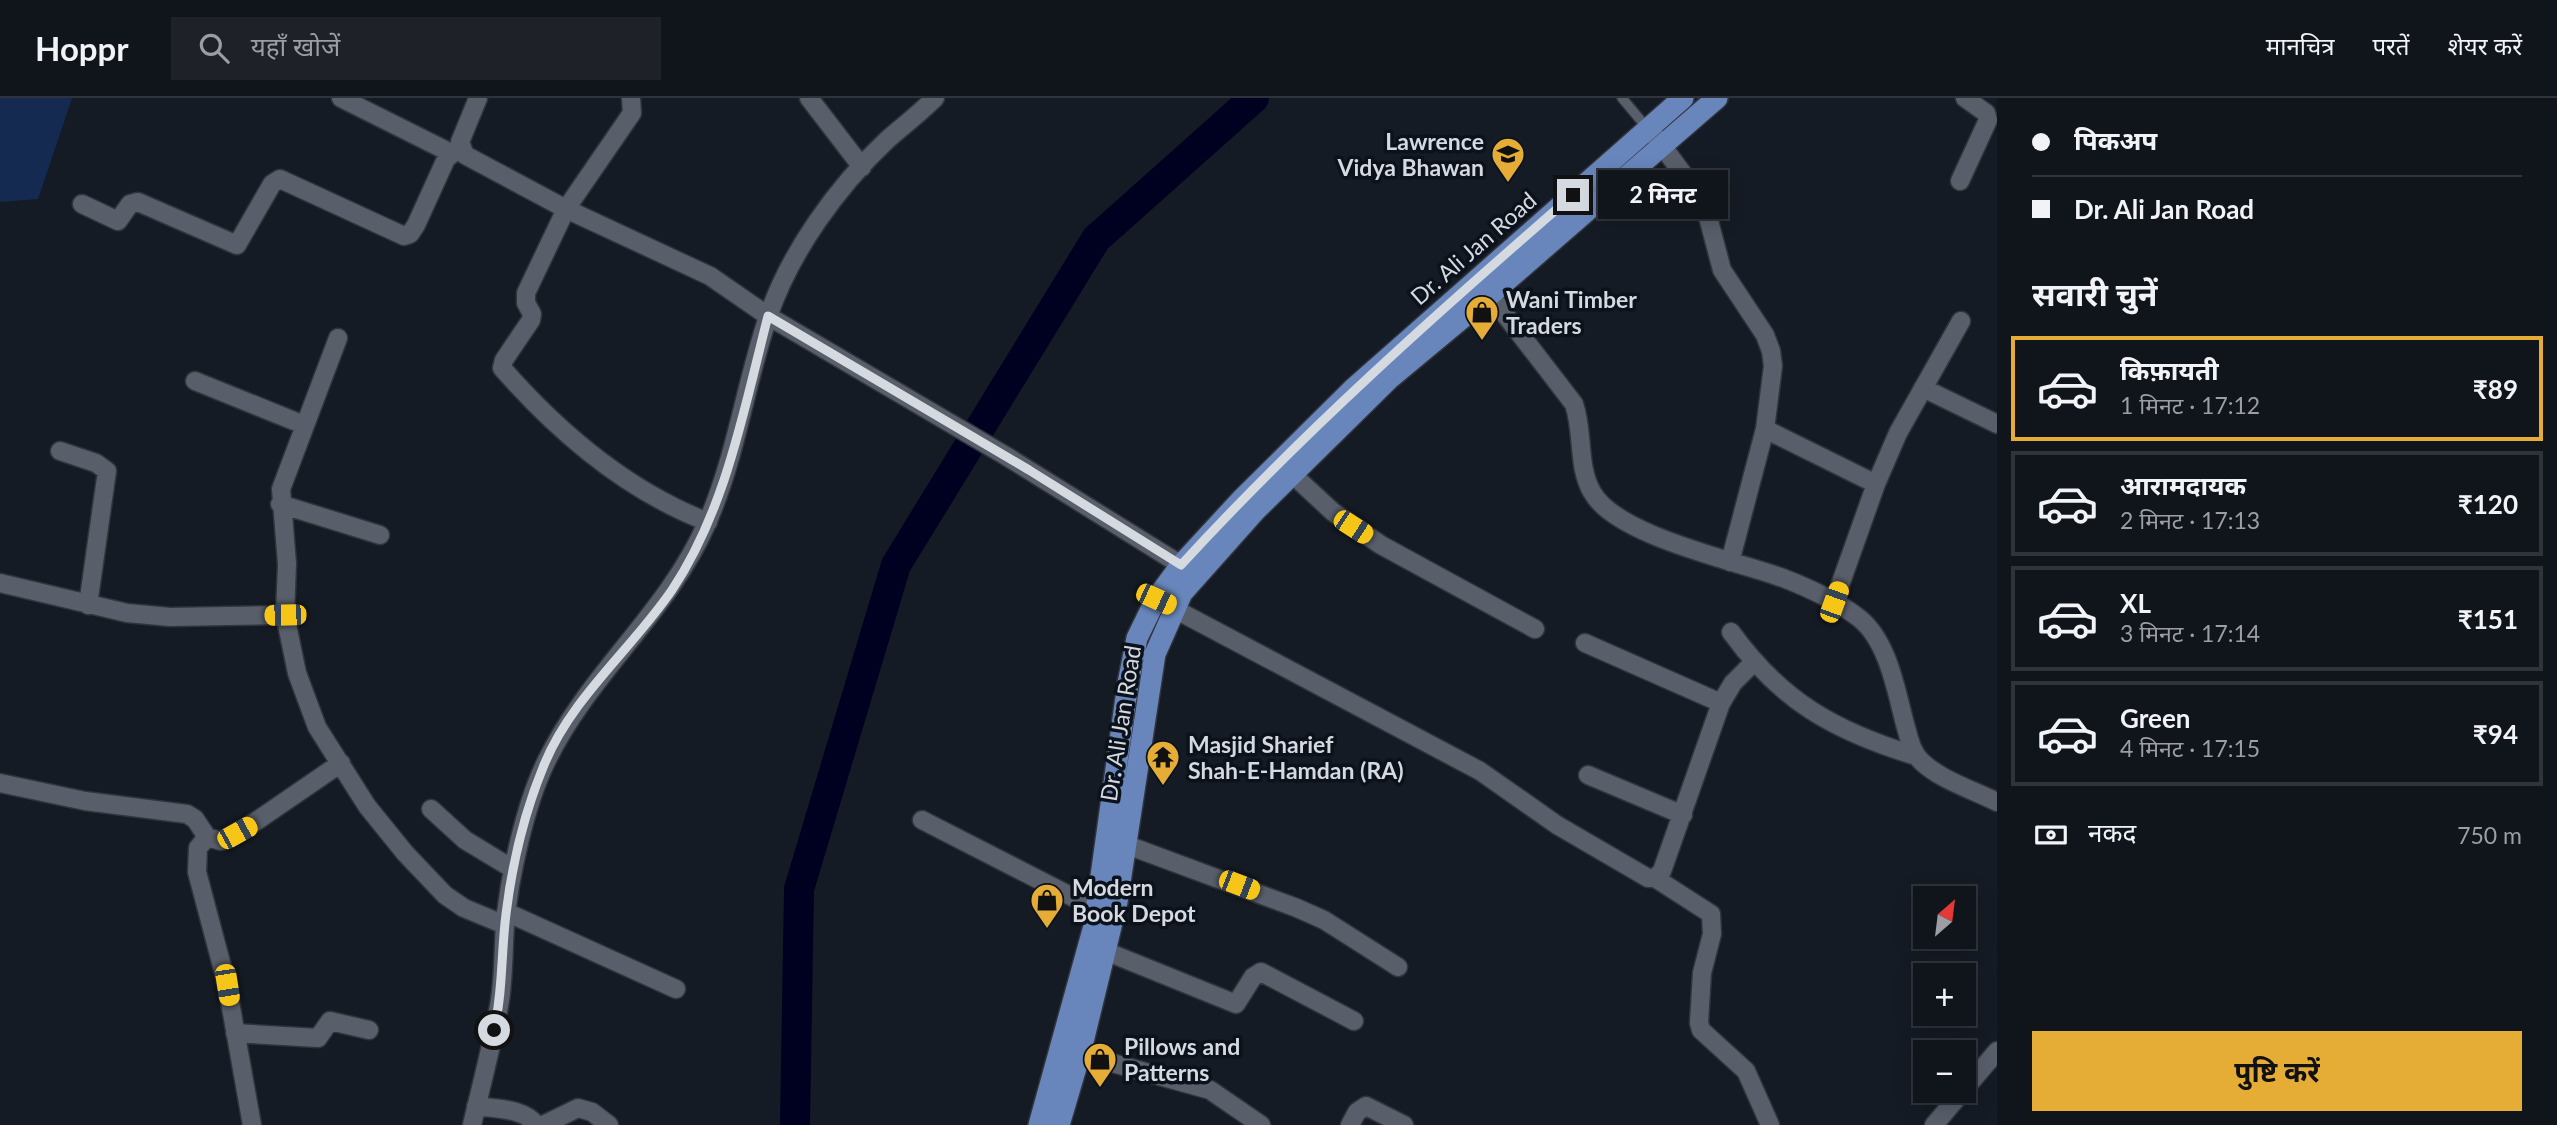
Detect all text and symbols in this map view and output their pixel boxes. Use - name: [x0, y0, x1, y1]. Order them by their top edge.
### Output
- search box: [171, 17, 661, 80]
- text: Hoppr: [35, 28, 129, 68]
- icon: search: [195, 29, 233, 67]
- text: यहाँ खोजें: [251, 30, 340, 62]
- text: मानचित्र: [2266, 31, 2334, 60]
- text: परतें: [2372, 31, 2410, 60]
- text: शेयर करें: [2448, 31, 2522, 60]
- text: पिकअप: [2074, 124, 2157, 156]
- place label: Lawrence Vidya Bhawan: [1337, 127, 1484, 181]
- school or university icon: Lawrence Vidya Bhawan: [1489, 135, 1527, 184]
- callout: 2 मिनट: [1598, 170, 1727, 220]
- route end: [1557, 179, 1589, 211]
- text: 2 मिनट: [1629, 180, 1697, 208]
- street label: Dr. Ali Jan Road: [1404, 186, 1542, 310]
- text: Dr. Ali Jan Road: [2074, 193, 2254, 225]
- text: सवारी चुनें: [2032, 274, 2158, 313]
- place label: Wani Timber Traders: [1506, 285, 1637, 339]
- shop icon: Wani Timber Traders: [1463, 293, 1501, 342]
- text: किफ़ायती: [2120, 354, 2219, 386]
- icon: car: [2036, 357, 2099, 420]
- text: ₹89: [2473, 373, 2518, 405]
- text: 1 मिनट · 17:12: [2120, 391, 2260, 419]
- text: आरामदायक: [2120, 469, 2246, 501]
- icon: car: [2036, 472, 2099, 535]
- text: ₹120: [2458, 488, 2518, 520]
- text: 2 मिनट · 17:13: [2120, 506, 2260, 534]
- car: [1330, 507, 1377, 547]
- car: [1817, 579, 1852, 625]
- car: [1133, 581, 1180, 617]
- icon: car: [2036, 587, 2099, 650]
- text: XL: [2120, 587, 2151, 619]
- text: ₹151: [2458, 603, 2518, 635]
- car: [264, 604, 307, 626]
- text: 3 मिनट · 17:14: [2120, 619, 2260, 647]
- street label: Dr. Ali Jan Road: [1094, 643, 1146, 803]
- icon: car: [2036, 702, 2099, 765]
- text: Green: [2120, 702, 2190, 734]
- text: ₹94: [2473, 718, 2518, 750]
- place label: Masjid Sharief Shah-E-Hamdan (RA): [1188, 730, 1404, 784]
- text: 4 मिनट · 17:15: [2120, 734, 2260, 762]
- temple icon: Masjid Sharief Shah-E-Hamdan (RA): [1144, 738, 1182, 787]
- car: [214, 814, 261, 852]
- icon: cash: [2032, 816, 2070, 854]
- text: नकद: [2088, 816, 2136, 848]
- text: 750 m: [2457, 821, 2522, 849]
- car: [1216, 868, 1263, 902]
- place label: Modern Book Depot: [1072, 873, 1196, 927]
- shop icon: Modern Book Depot: [1028, 881, 1066, 930]
- north arrow: [1913, 886, 1976, 948]
- map controls: [1913, 886, 1976, 1103]
- car: [214, 963, 241, 1007]
- button: +: [1913, 963, 1976, 1026]
- route start: [478, 1014, 510, 1046]
- button: पुष्टि करें: [2032, 1031, 2522, 1111]
- place label: Pillows and Patterns: [1124, 1032, 1240, 1086]
- shop icon: Pillows and Patterns: [1081, 1040, 1119, 1089]
- button: −: [1913, 1040, 1976, 1103]

